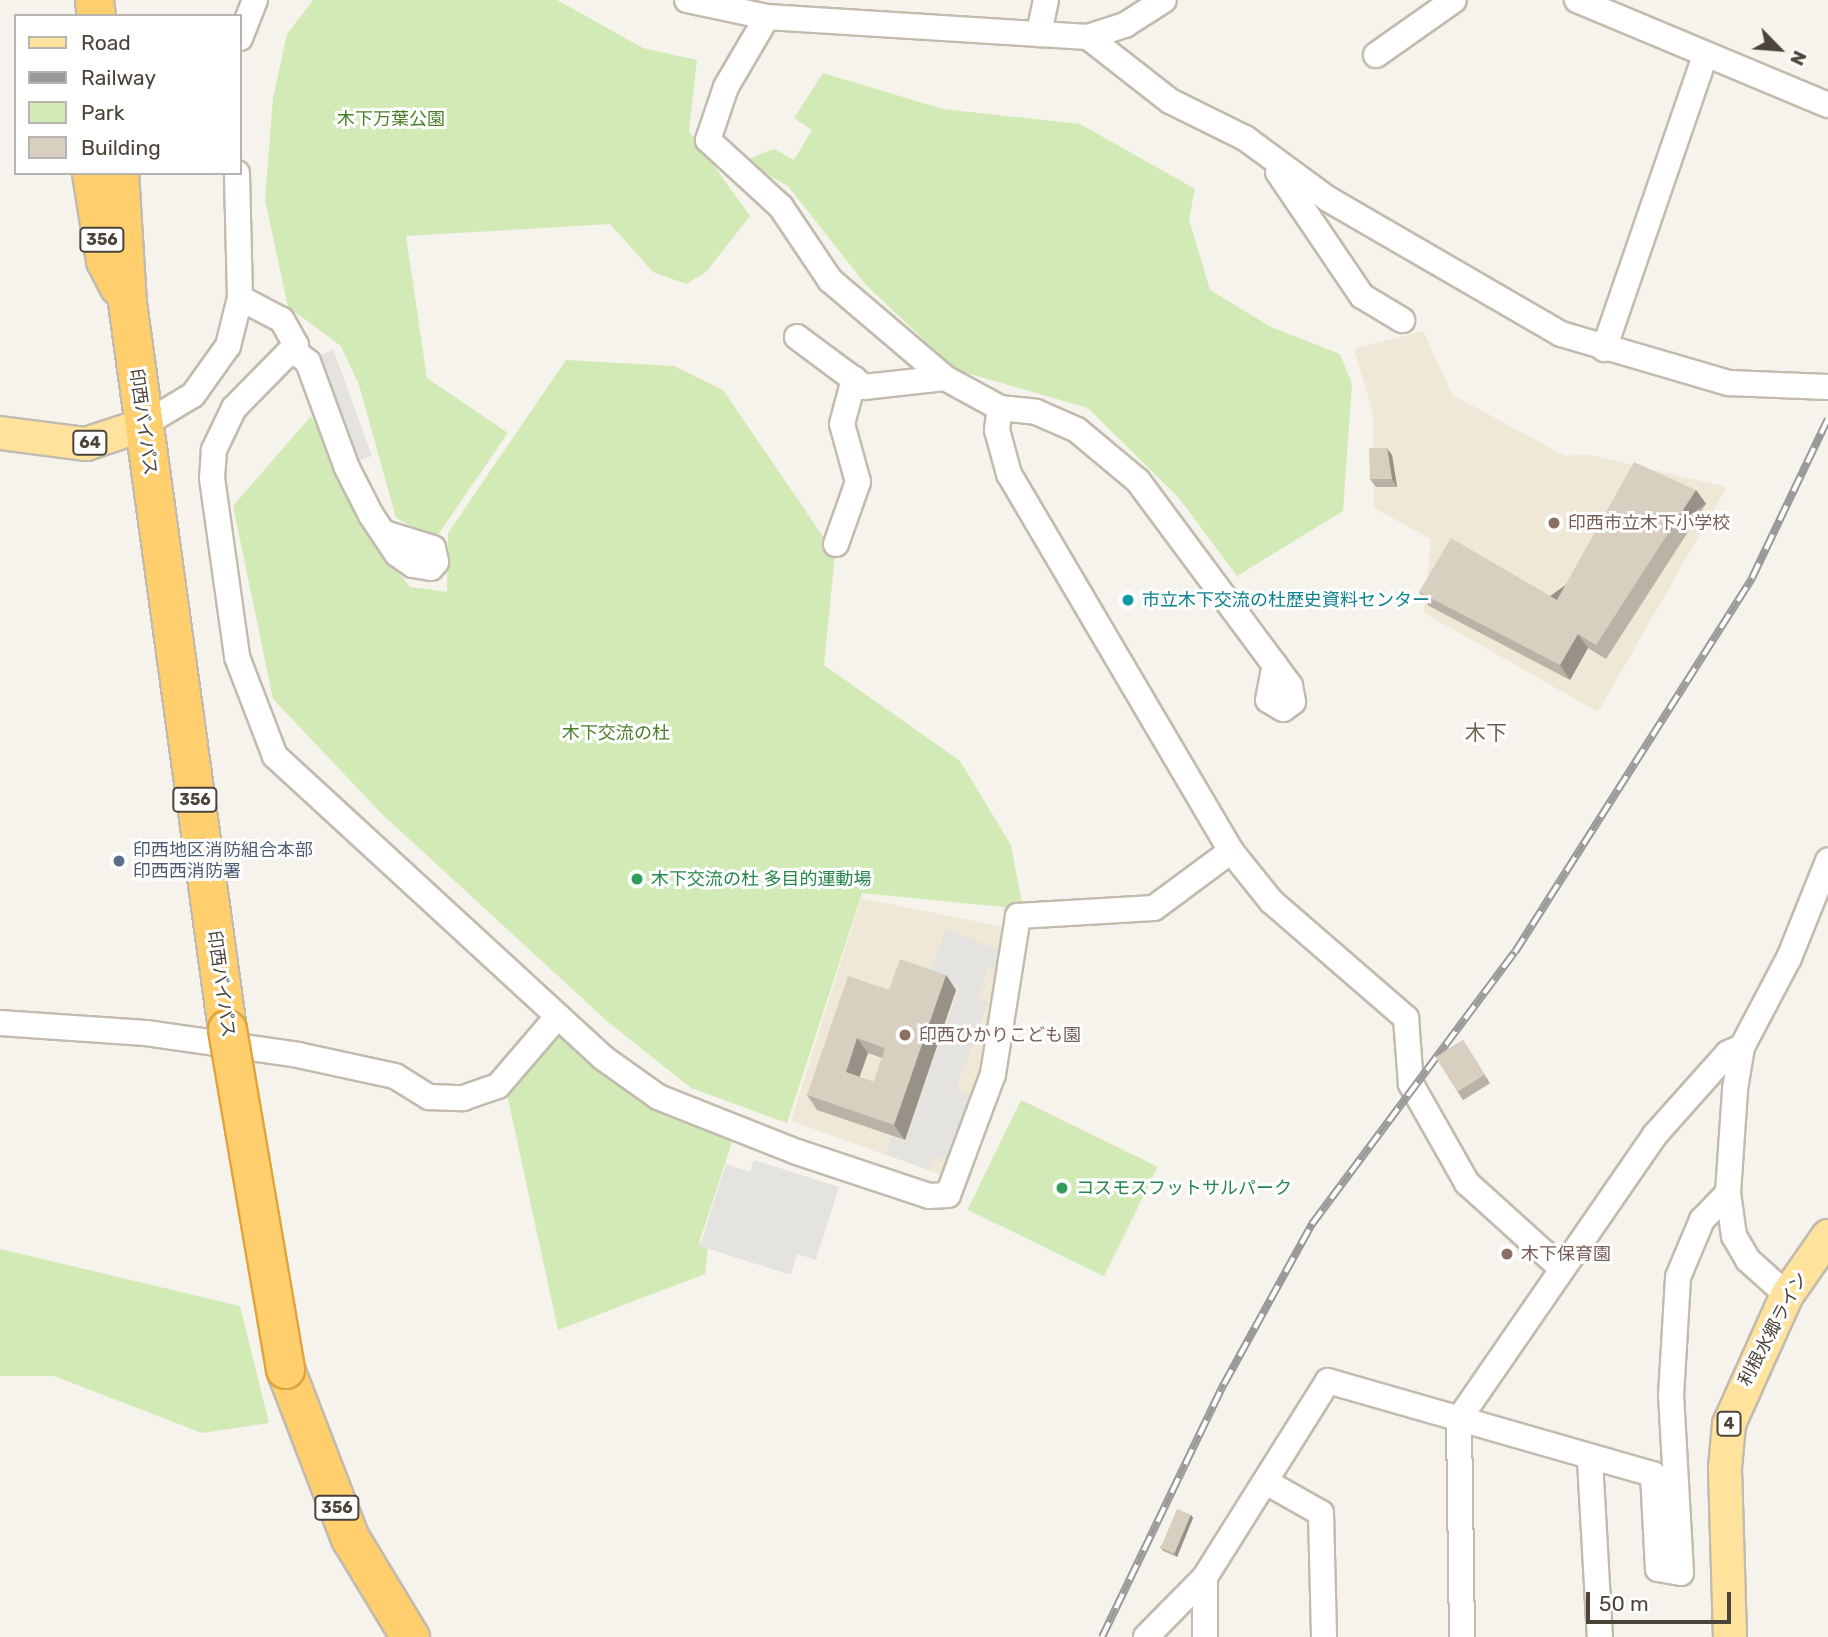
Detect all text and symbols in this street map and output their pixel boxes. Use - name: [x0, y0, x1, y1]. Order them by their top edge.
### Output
- legend: [14, 14, 242, 175]
- north arrow: [1744, 14, 1814, 84]
- text: Road: [81, 30, 131, 55]
- text: N: [1785, 47, 1812, 69]
- text: Railway: [81, 65, 156, 90]
- text: Park: [81, 100, 125, 125]
- park label: 木下万葉公園: [337, 108, 445, 130]
- text: Building: [81, 135, 161, 160]
- road number: 356: [79, 228, 125, 252]
- street label: 印西バイパス: [125, 367, 161, 477]
- road number: 64: [71, 430, 109, 456]
- place label: 印西市立木下小学校: [1568, 512, 1730, 534]
- marker: 印西市立木下小学校: [1546, 515, 1562, 531]
- place label: 市立木下交流の杜歴史資料センター: [1142, 589, 1430, 611]
- marker: 市立木下交流の杜歴史資料センター: [1120, 592, 1136, 608]
- district label: 木下: [1465, 720, 1507, 746]
- park label: 木下交流の杜: [562, 722, 670, 744]
- road number: 356: [172, 788, 218, 813]
- place label: 印西地区消防組合本部 印西西消防署: [133, 840, 313, 882]
- marker: 印西地区消防組合本部 印西西消防署: [111, 853, 127, 869]
- place label: 木下交流の杜 多目的運動場: [651, 868, 871, 890]
- marker: 木下交流の杜 多目的運動場: [629, 871, 645, 887]
- street label: 印西バイパス: [203, 929, 239, 1039]
- place label: 印西ひかりこども園: [919, 1024, 1081, 1046]
- marker: 印西ひかりこども園: [897, 1027, 913, 1043]
- place label: コスモスフットサルパーク: [1076, 1177, 1292, 1199]
- marker: コスモスフットサルパーク: [1054, 1180, 1070, 1196]
- place label: 木下保育園: [1521, 1243, 1611, 1265]
- marker: 木下保育園: [1499, 1246, 1515, 1262]
- street label: 利根水郷ライン: [1734, 1268, 1812, 1390]
- road number: 4: [1715, 1412, 1743, 1436]
- road number: 356: [314, 1496, 360, 1520]
- scale bar: [1590, 1578, 1735, 1622]
- text: 50 m: [1599, 1591, 1649, 1616]

